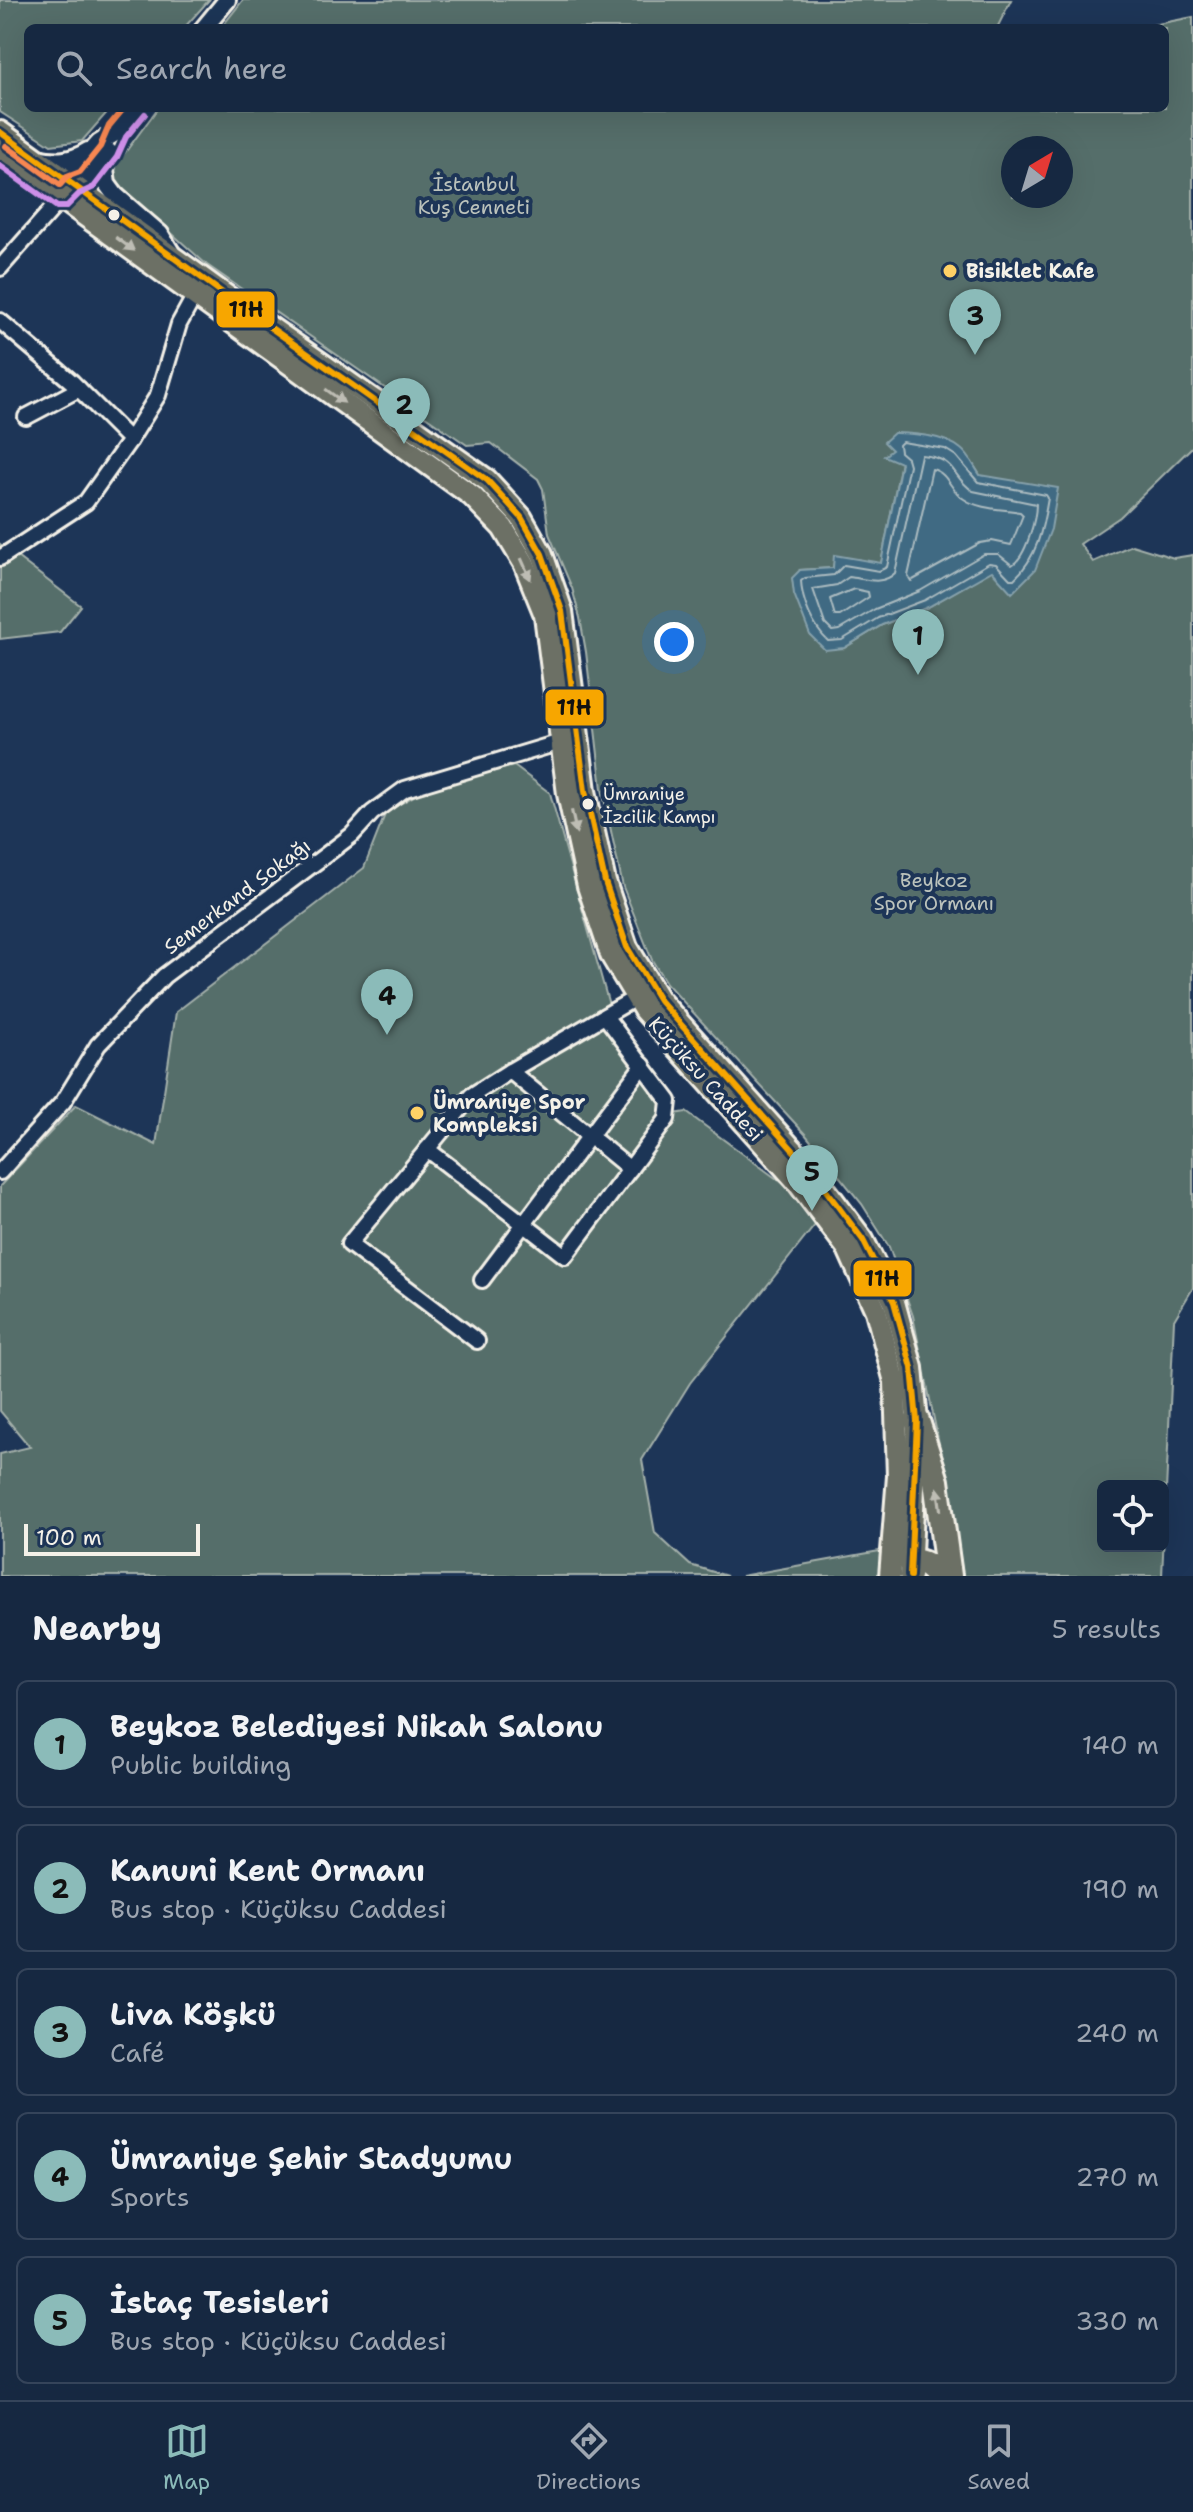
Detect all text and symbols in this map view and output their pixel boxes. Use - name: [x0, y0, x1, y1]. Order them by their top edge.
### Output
- search box: [24, 24, 1169, 112]
- icon: search: [52, 46, 96, 90]
- text: Search here: [116, 48, 287, 89]
- north arrow: [1001, 136, 1073, 208]
- park label: İstanbul Kuş Cenneti: [418, 171, 530, 220]
- unlabelled marker: [106, 207, 122, 223]
- one-way arrow: [114, 236, 135, 251]
- place label: Bisiklet Kafe: [966, 258, 1095, 284]
- marker: Bisiklet Kafe: [941, 262, 959, 280]
- pin: 3: [949, 289, 1001, 355]
- line badge: 11H: [215, 290, 276, 329]
- text: 11H: [228, 295, 264, 324]
- pin: 2: [378, 378, 430, 444]
- one-way arrow: [325, 388, 346, 404]
- one-way arrow: [519, 557, 532, 580]
- pin: 1: [892, 609, 944, 675]
- your location: [654, 622, 694, 662]
- line badge: 11H: [544, 688, 605, 727]
- text: 11H: [556, 693, 592, 722]
- place label: Ümraniye İzcilik Kampı: [603, 782, 716, 829]
- marker: Ümraniye İzcilik Kampı: [580, 796, 596, 812]
- one-way arrow: [568, 810, 581, 835]
- street label: Semerkand Sokağı: [158, 832, 316, 960]
- park label: Beykoz Spor Ormanı: [874, 867, 994, 916]
- pin: 4: [361, 969, 413, 1035]
- street label: Küçüksu Caddesi: [643, 1011, 769, 1147]
- place label: Ümraniye Spor Kompleksi: [433, 1089, 586, 1138]
- marker: Ümraniye Spor Kompleksi: [408, 1104, 426, 1122]
- pin: 5: [786, 1145, 838, 1211]
- line badge: 11H: [852, 1259, 913, 1298]
- text: 11H: [864, 1264, 900, 1293]
- map controls: [1097, 1480, 1169, 1552]
- button: locate: [1097, 1480, 1169, 1552]
- one-way arrow: [932, 1486, 945, 1511]
- scale bar: [24, 1520, 200, 1556]
- text: 100 m: [36, 1523, 102, 1552]
- text: Nearby: [32, 1605, 162, 1651]
- text: 5 results: [1052, 1611, 1161, 1646]
- text: Beykoz Belediyesi Nikah Salonu: [110, 1706, 603, 1747]
- text: 1: [54, 1727, 66, 1762]
- text: 140 m: [1082, 1727, 1159, 1762]
- text: Public building: [110, 1747, 291, 1782]
- text: Kanuni Kent Ormanı: [110, 1850, 425, 1891]
- text: 2: [51, 1871, 69, 1906]
- text: 190 m: [1082, 1871, 1159, 1906]
- text: Bus stop · Küçüksu Caddesi: [110, 1891, 447, 1926]
- text: Liva Köşkü: [110, 1994, 276, 2035]
- text: 3: [51, 2015, 69, 2050]
- text: 240 m: [1075, 2015, 1159, 2050]
- text: Café: [110, 2035, 165, 2070]
- text: Ümraniye Şehir Stadyumu: [110, 2138, 513, 2179]
- text: 4: [51, 2159, 69, 2194]
- text: 270 m: [1076, 2159, 1159, 2194]
- text: Sports: [110, 2179, 190, 2214]
- text: İstaç Tesisleri: [110, 2282, 330, 2323]
- text: 5: [52, 2303, 68, 2338]
- text: 330 m: [1075, 2303, 1159, 2338]
- text: Bus stop · Küçüksu Caddesi: [110, 2323, 447, 2358]
- tab: Map: [163, 2419, 210, 2496]
- tab: Directions: [536, 2419, 641, 2496]
- tab: Saved: [967, 2419, 1030, 2496]

